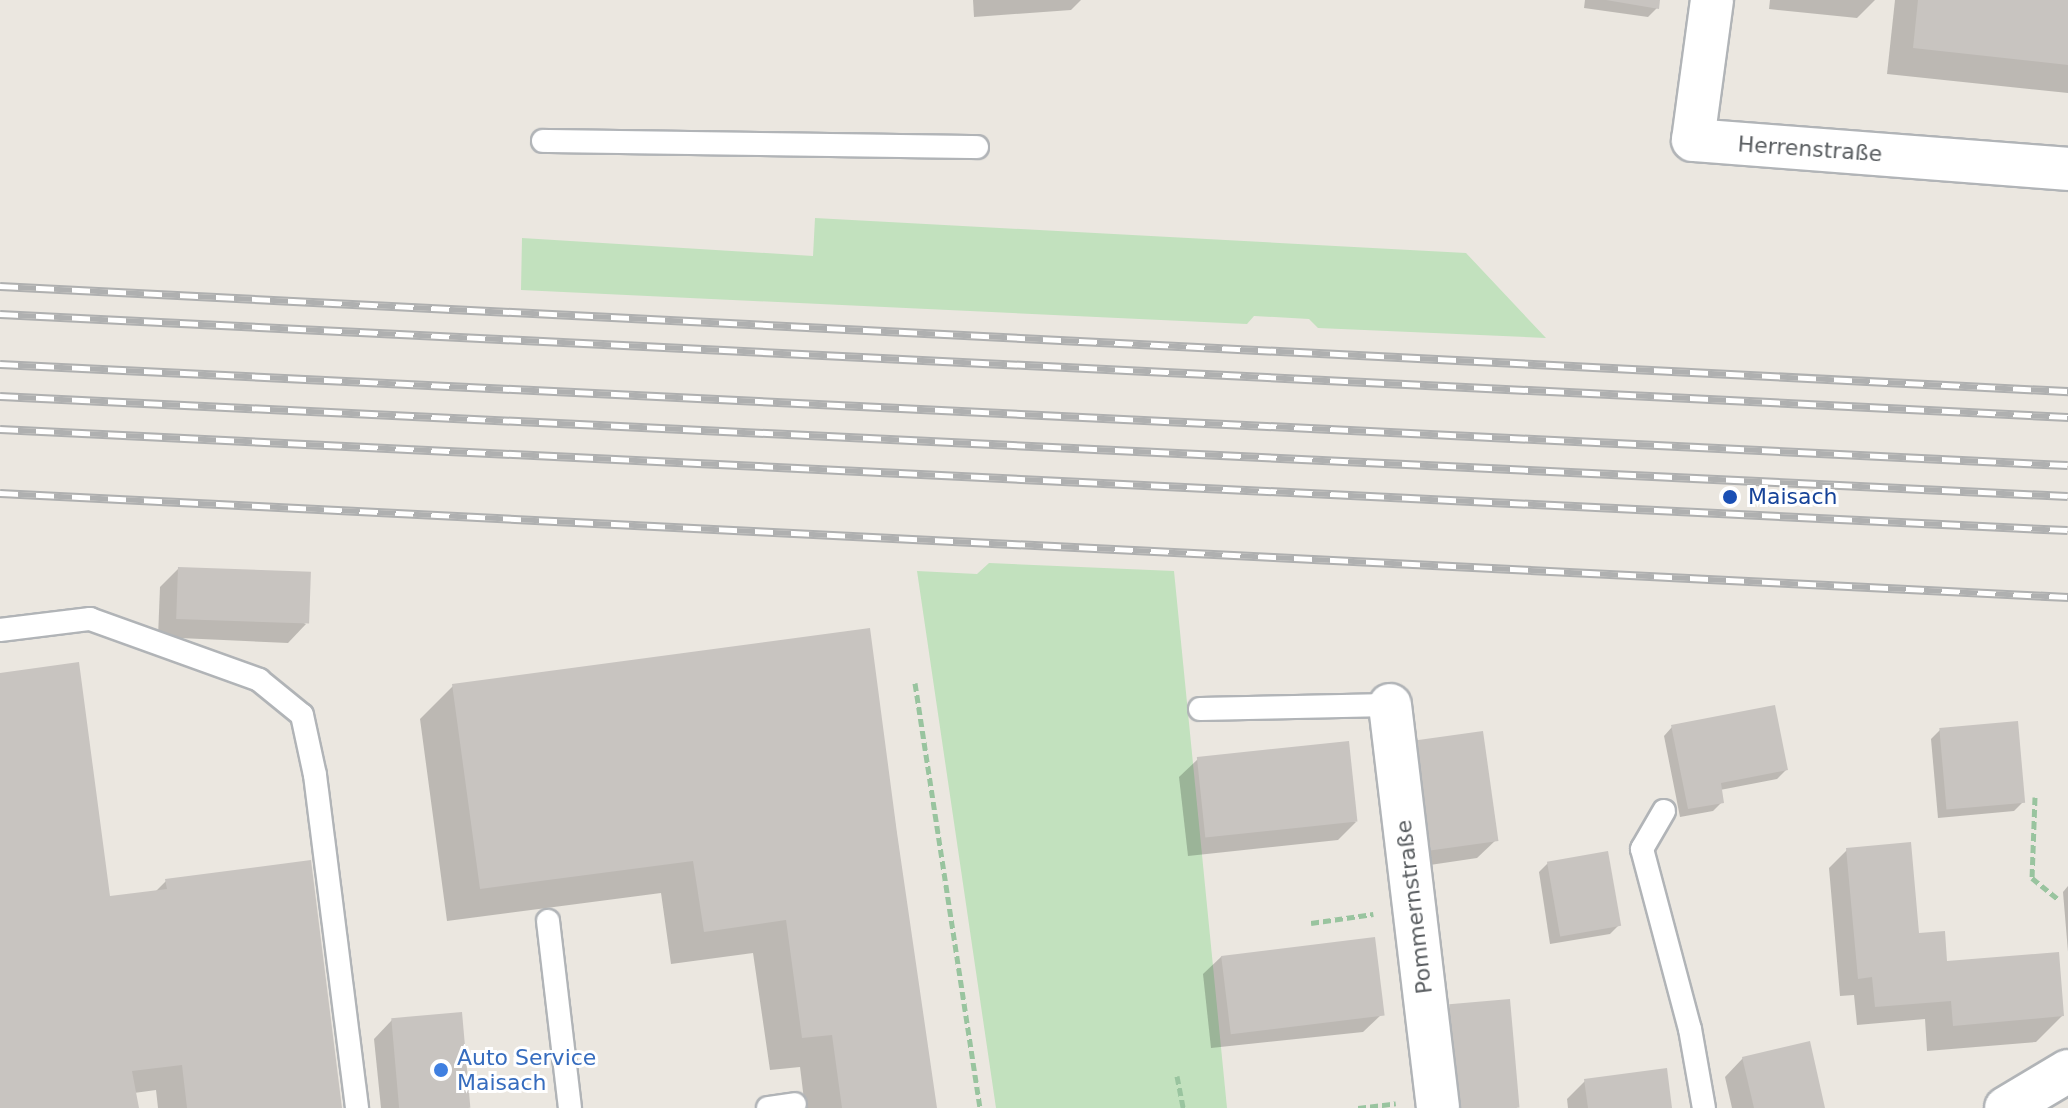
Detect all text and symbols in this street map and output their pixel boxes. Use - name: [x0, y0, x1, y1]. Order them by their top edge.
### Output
- street label: Herrenstraße: [1737, 131, 1883, 167]
- place label: Maisach: [1748, 484, 1838, 510]
- marker: Maisach: [1719, 486, 1741, 508]
- street label: Pommernstraße: [1390, 819, 1438, 995]
- place label: Auto Service Maisach: [457, 1044, 596, 1096]
- marker: Auto Service Maisach: [432, 1061, 450, 1079]

